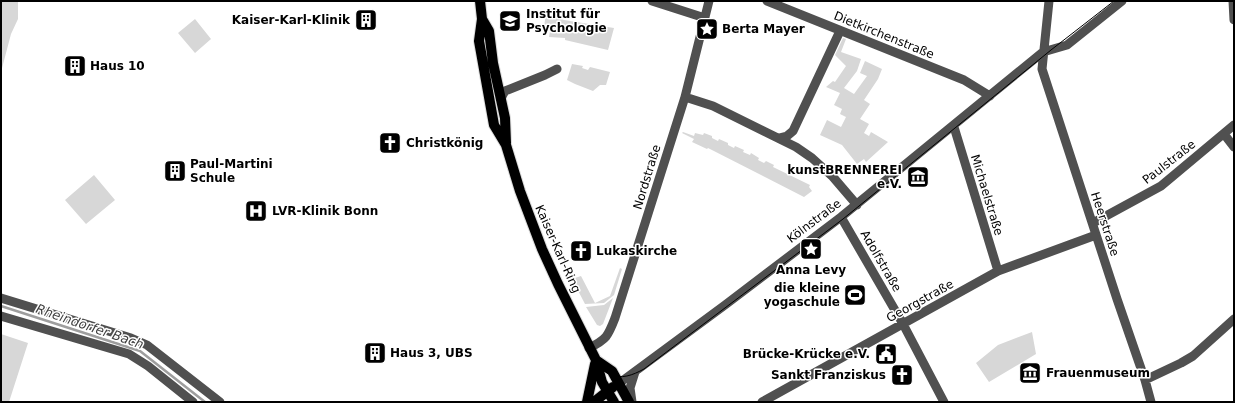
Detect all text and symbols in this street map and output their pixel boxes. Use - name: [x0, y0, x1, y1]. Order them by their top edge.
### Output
- building icon: Kaiser-Karl-Klinik: [353, 7, 379, 33]
- place label: Institut für Psychologie: [526, 7, 607, 35]
- school or university icon: Institut für Psychologie: [497, 8, 523, 34]
- street label: Dietkirchenstraße: [832, 8, 936, 62]
- place label: Kaiser-Karl-Klinik: [232, 13, 351, 27]
- place icon: Berta Mayer: [694, 16, 720, 42]
- place label: Berta Mayer: [722, 22, 805, 36]
- building icon: Haus 10: [62, 53, 88, 79]
- place label: Haus 10: [90, 59, 145, 73]
- church icon: Christkönig: [377, 130, 403, 156]
- place label: Christkönig: [406, 136, 483, 150]
- street label: Paulstraße: [1140, 137, 1198, 187]
- street label: Nordstraße: [631, 143, 663, 211]
- street label: Michaelstraße: [968, 153, 1006, 237]
- place label: Paul-Martini Schule: [190, 157, 273, 185]
- building icon: Paul-Martini Schule: [162, 158, 188, 184]
- place label: kunstBRENNEREI e.V.: [787, 163, 902, 191]
- museum icon: kunstBRENNEREI e.V.: [905, 164, 931, 190]
- street label: Heerstraße: [1088, 190, 1122, 258]
- street label: Kölnstraße: [784, 196, 844, 246]
- hospital icon: LVR-Klinik Bonn: [243, 198, 269, 224]
- street label: Kaiser-Karl-Ring: [532, 203, 584, 295]
- place label: LVR-Klinik Bonn: [272, 204, 378, 218]
- street label: Adolfstraße: [858, 228, 904, 294]
- place icon: Anna Levy: [798, 236, 824, 262]
- church icon: Lukaskirche: [568, 238, 594, 264]
- place label: Lukaskirche: [596, 244, 677, 258]
- place label: Anna Levy: [776, 263, 846, 277]
- street label: Georgstraße: [884, 277, 956, 325]
- place label: die kleine yogaschule: [764, 281, 840, 309]
- sports icon: die kleine yogaschule: [842, 282, 868, 308]
- water label: Rheindorfer Bach: [34, 301, 146, 352]
- building icon: Haus 3, UBS: [362, 340, 388, 366]
- public building icon: Brücke-Krücke e.V.: [873, 341, 899, 367]
- place label: Haus 3, UBS: [390, 346, 473, 360]
- place label: Brücke-Krücke e.V.: [743, 347, 870, 361]
- museum icon: Frauenmuseum: [1017, 360, 1043, 386]
- church icon: Sankt Franziskus: [889, 362, 915, 388]
- place label: Frauenmuseum: [1046, 366, 1150, 380]
- place label: Sankt Franziskus: [771, 368, 886, 382]

